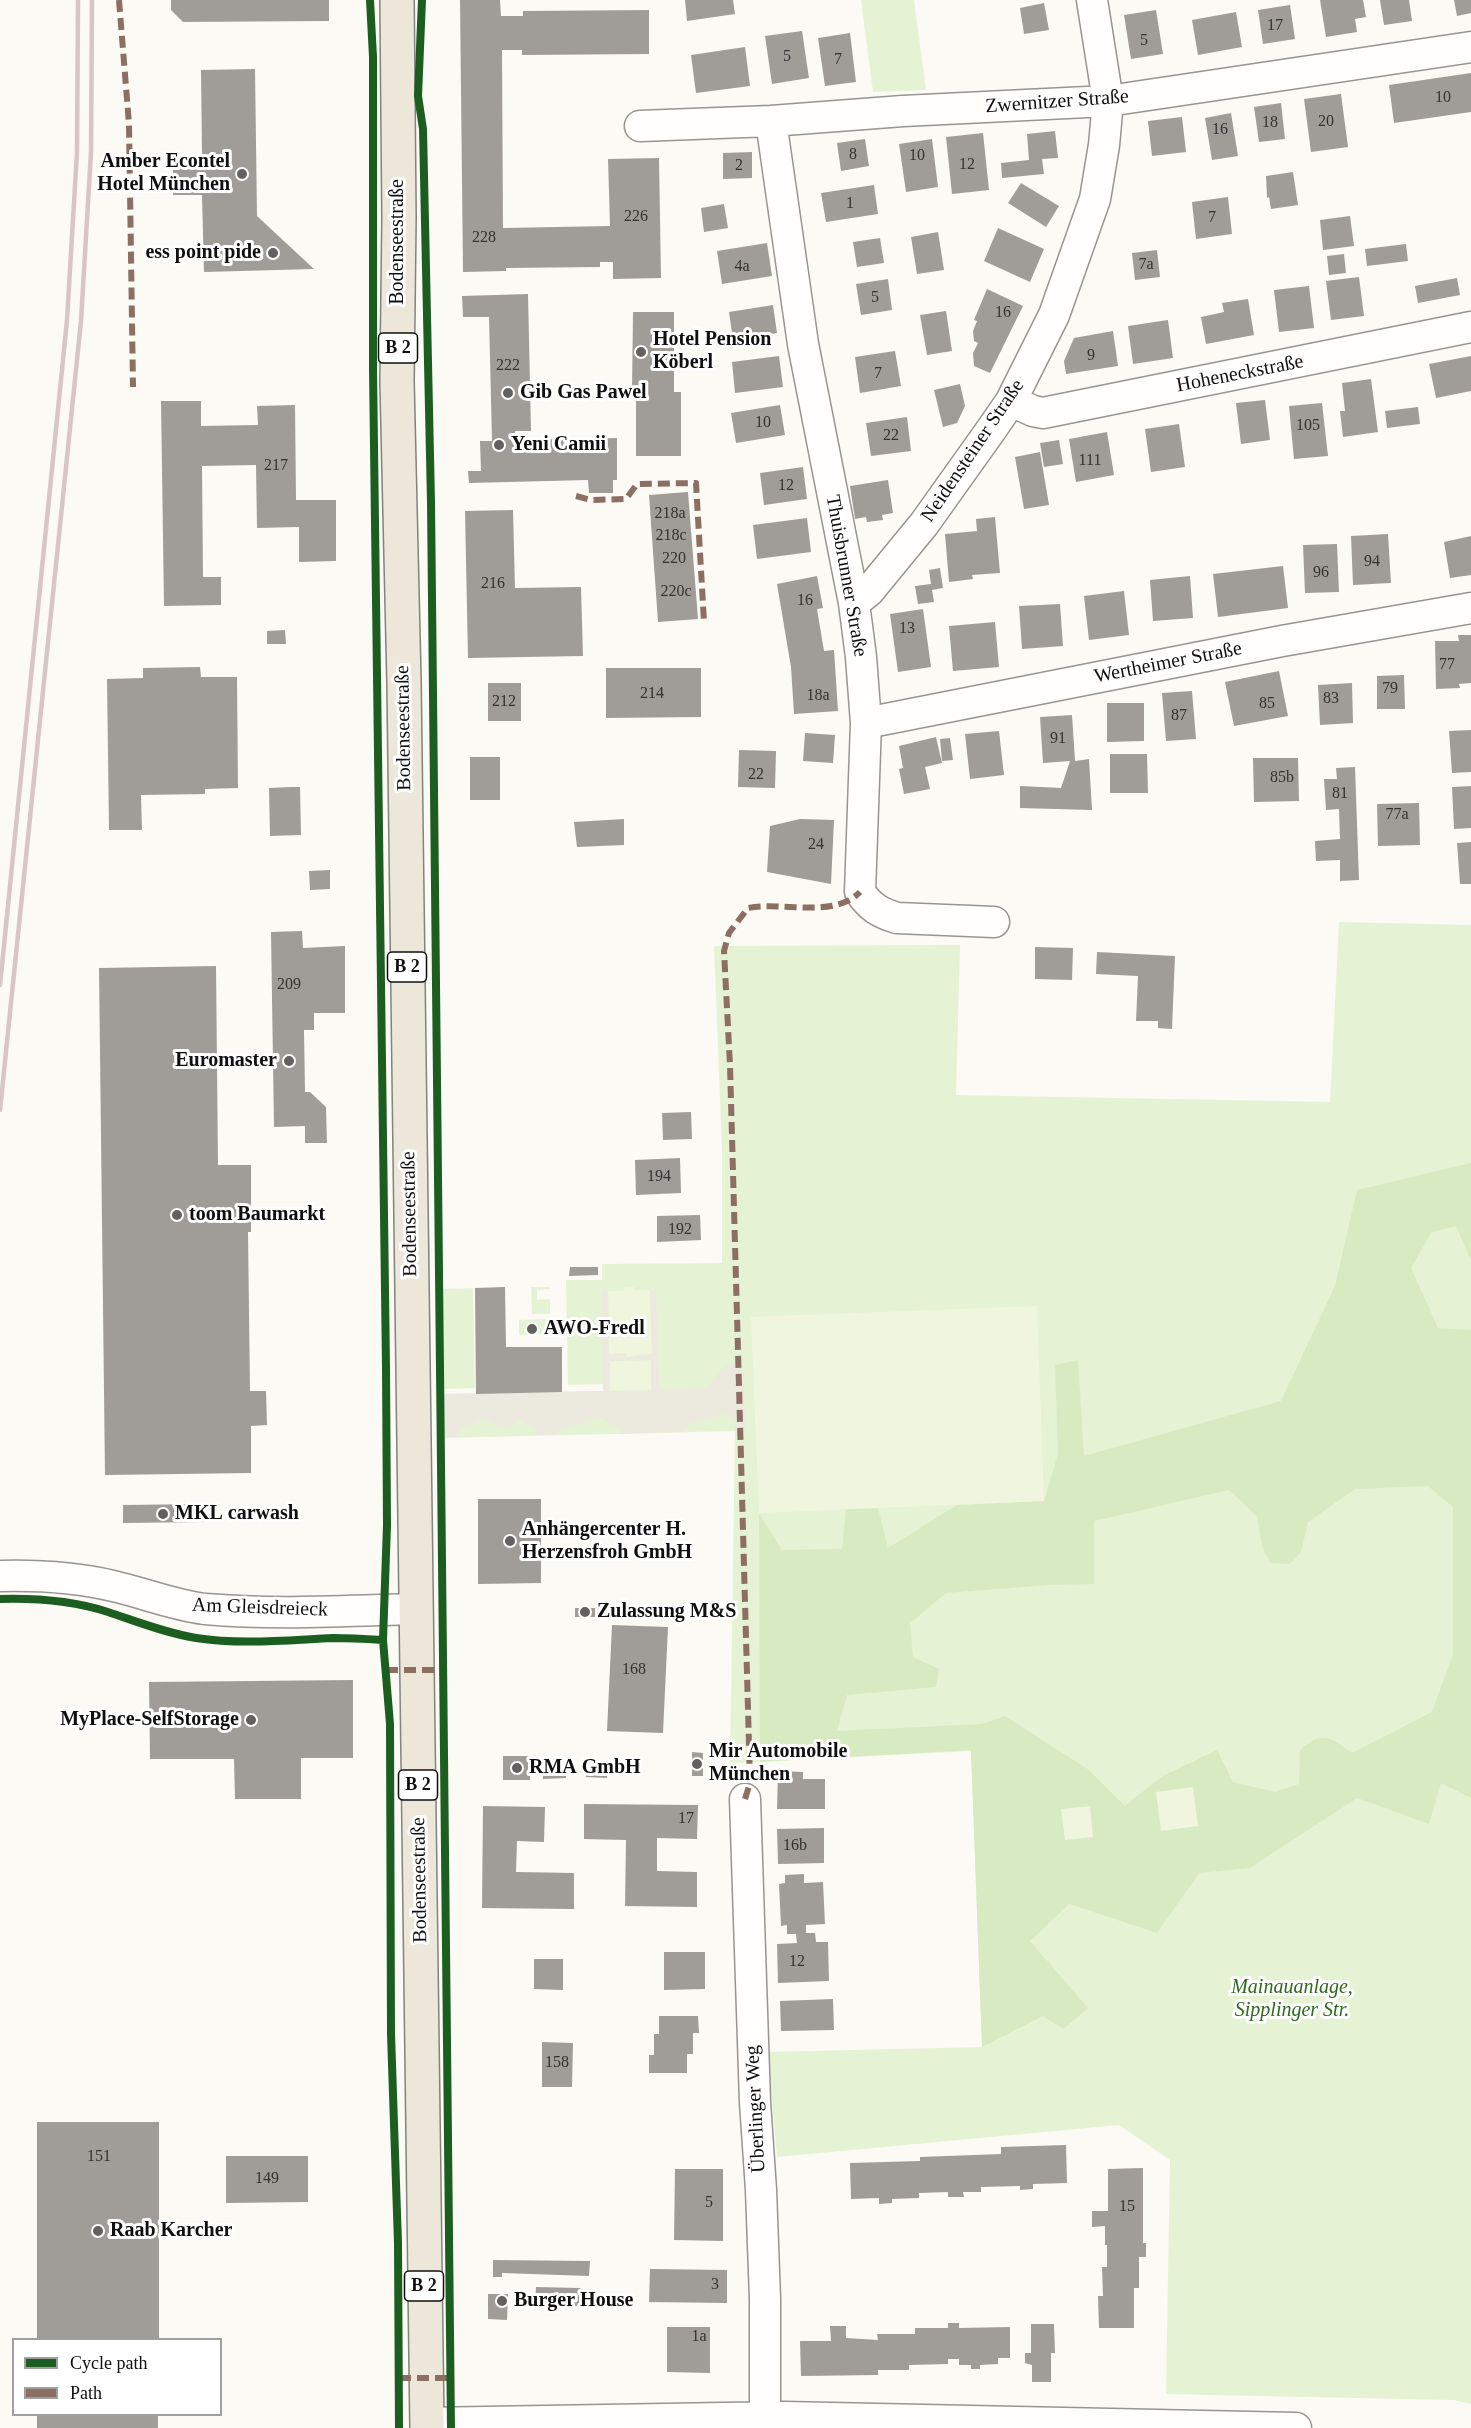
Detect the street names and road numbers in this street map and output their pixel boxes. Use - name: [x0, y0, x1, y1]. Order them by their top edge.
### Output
- street label: Zwernitzer Straße: [984, 85, 1130, 119]
- street label: Bodenseestraße: [386, 179, 410, 305]
- road number: B 2: [378, 333, 418, 363]
- street label: Hoheneckstraße: [1174, 350, 1306, 398]
- street label: Neidensteiner Straße: [916, 375, 1030, 527]
- street label: Thuisbrunner Straße: [820, 493, 872, 659]
- street label: Wertheimer Straße: [1092, 637, 1244, 689]
- street label: Bodenseestraße: [391, 665, 417, 791]
- road number: B 2: [388, 952, 426, 982]
- street label: Bodenseestraße: [397, 1151, 423, 1277]
- street label: Am Gleisdreieck: [192, 1594, 328, 1622]
- road number: B 2: [398, 1770, 438, 1800]
- street label: Bodenseestraße: [407, 1817, 433, 1943]
- street label: Überlinger Weg: [741, 2045, 771, 2173]
- road number: B 2: [404, 2271, 444, 2301]

